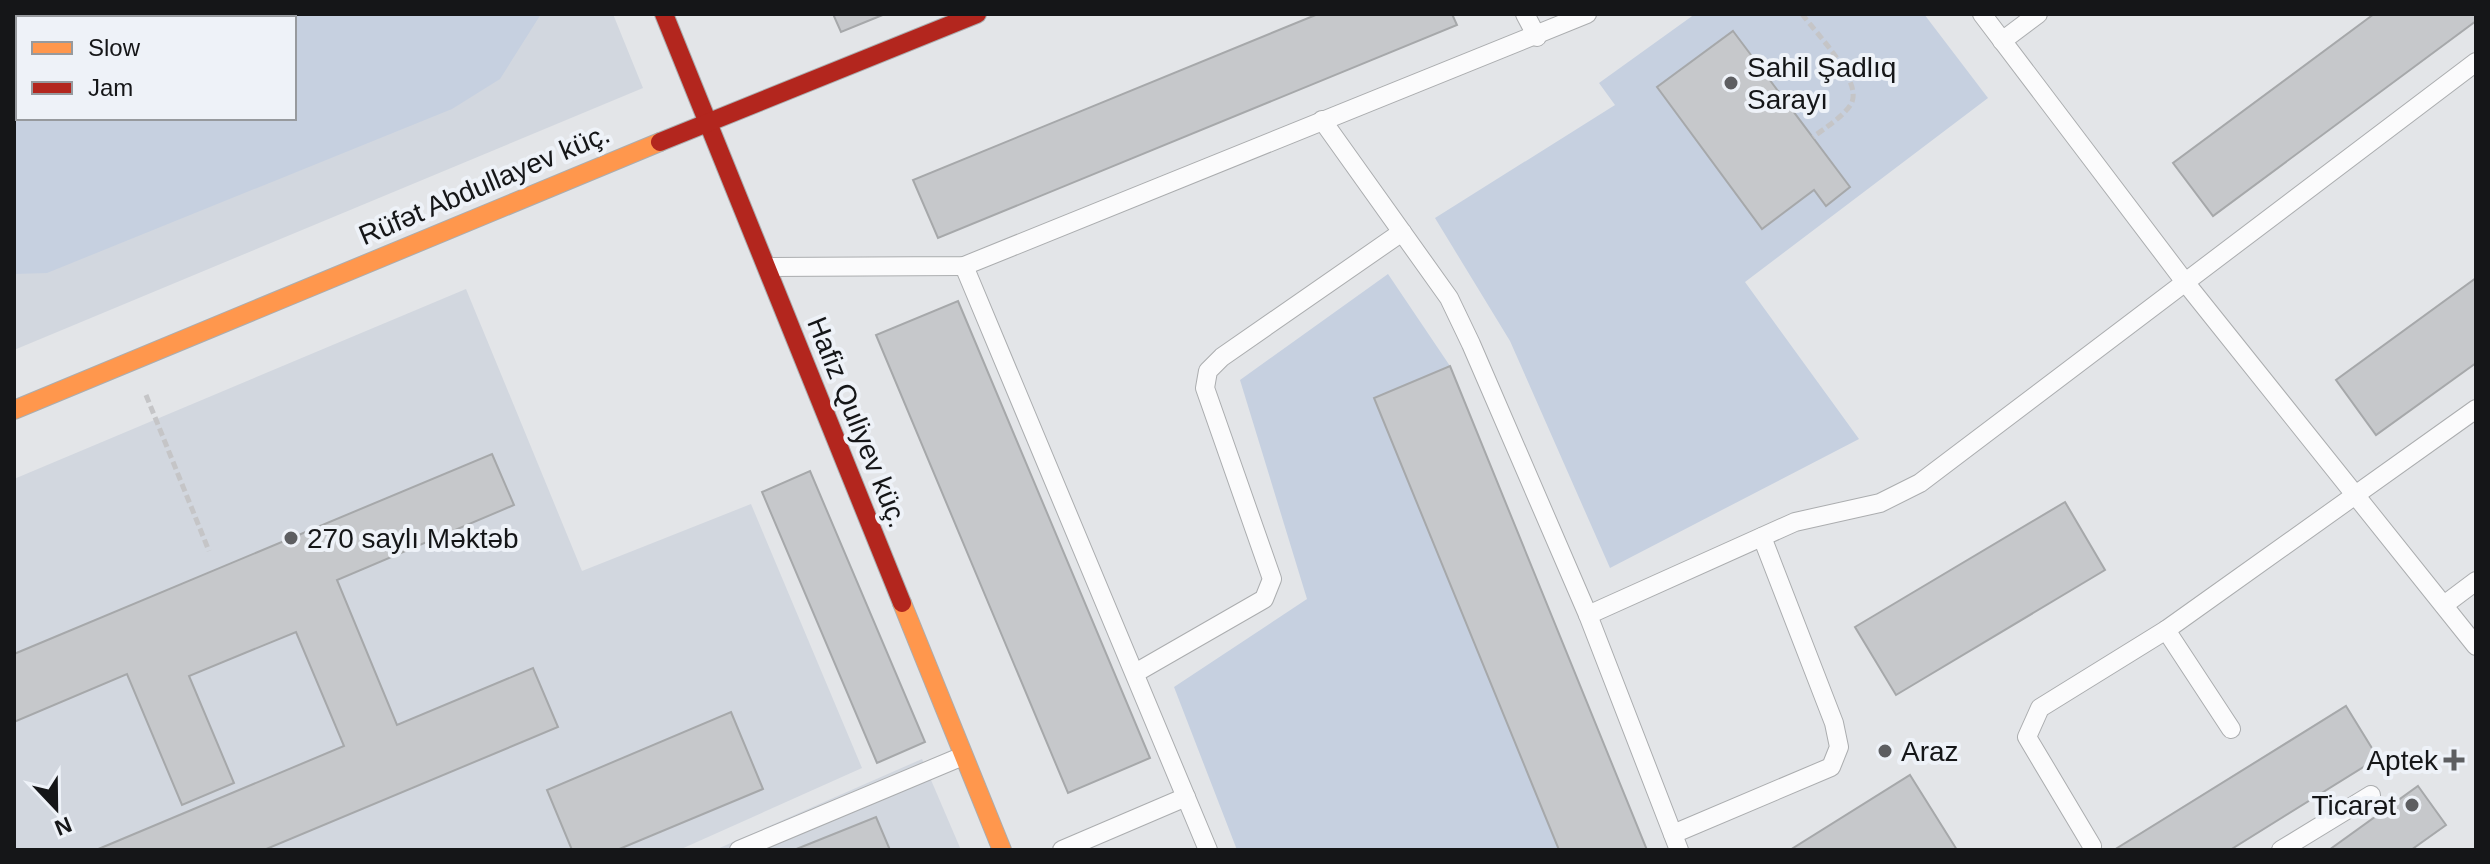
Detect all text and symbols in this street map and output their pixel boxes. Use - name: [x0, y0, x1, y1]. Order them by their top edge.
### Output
- legend: [16, 16, 296, 120]
- text: Slow: [88, 34, 141, 61]
- place label: Sahil Şadlıq Sarayı: [1747, 52, 1896, 115]
- text: Jam: [88, 74, 133, 101]
- marker: Sahil Şadlıq Sarayı: [1722, 74, 1740, 92]
- street label: Rüfət Abdullayev küç.: [354, 118, 614, 251]
- street label: Hafiz Quliyev küç.: [801, 313, 914, 532]
- place label: 270 saylı Məktəb: [307, 523, 519, 554]
- marker: 270 saylı Məktəb: [282, 529, 300, 547]
- place label: Araz: [1901, 736, 1959, 767]
- marker: Araz: [1876, 742, 1894, 760]
- place label: Aptek: [2366, 745, 2439, 776]
- marker: Aptek: [2445, 751, 2463, 769]
- north arrow: [16, 768, 96, 848]
- place label: Ticarət: [2311, 790, 2396, 821]
- marker: Ticarət: [2403, 796, 2421, 814]
- text: N: [51, 812, 75, 841]

